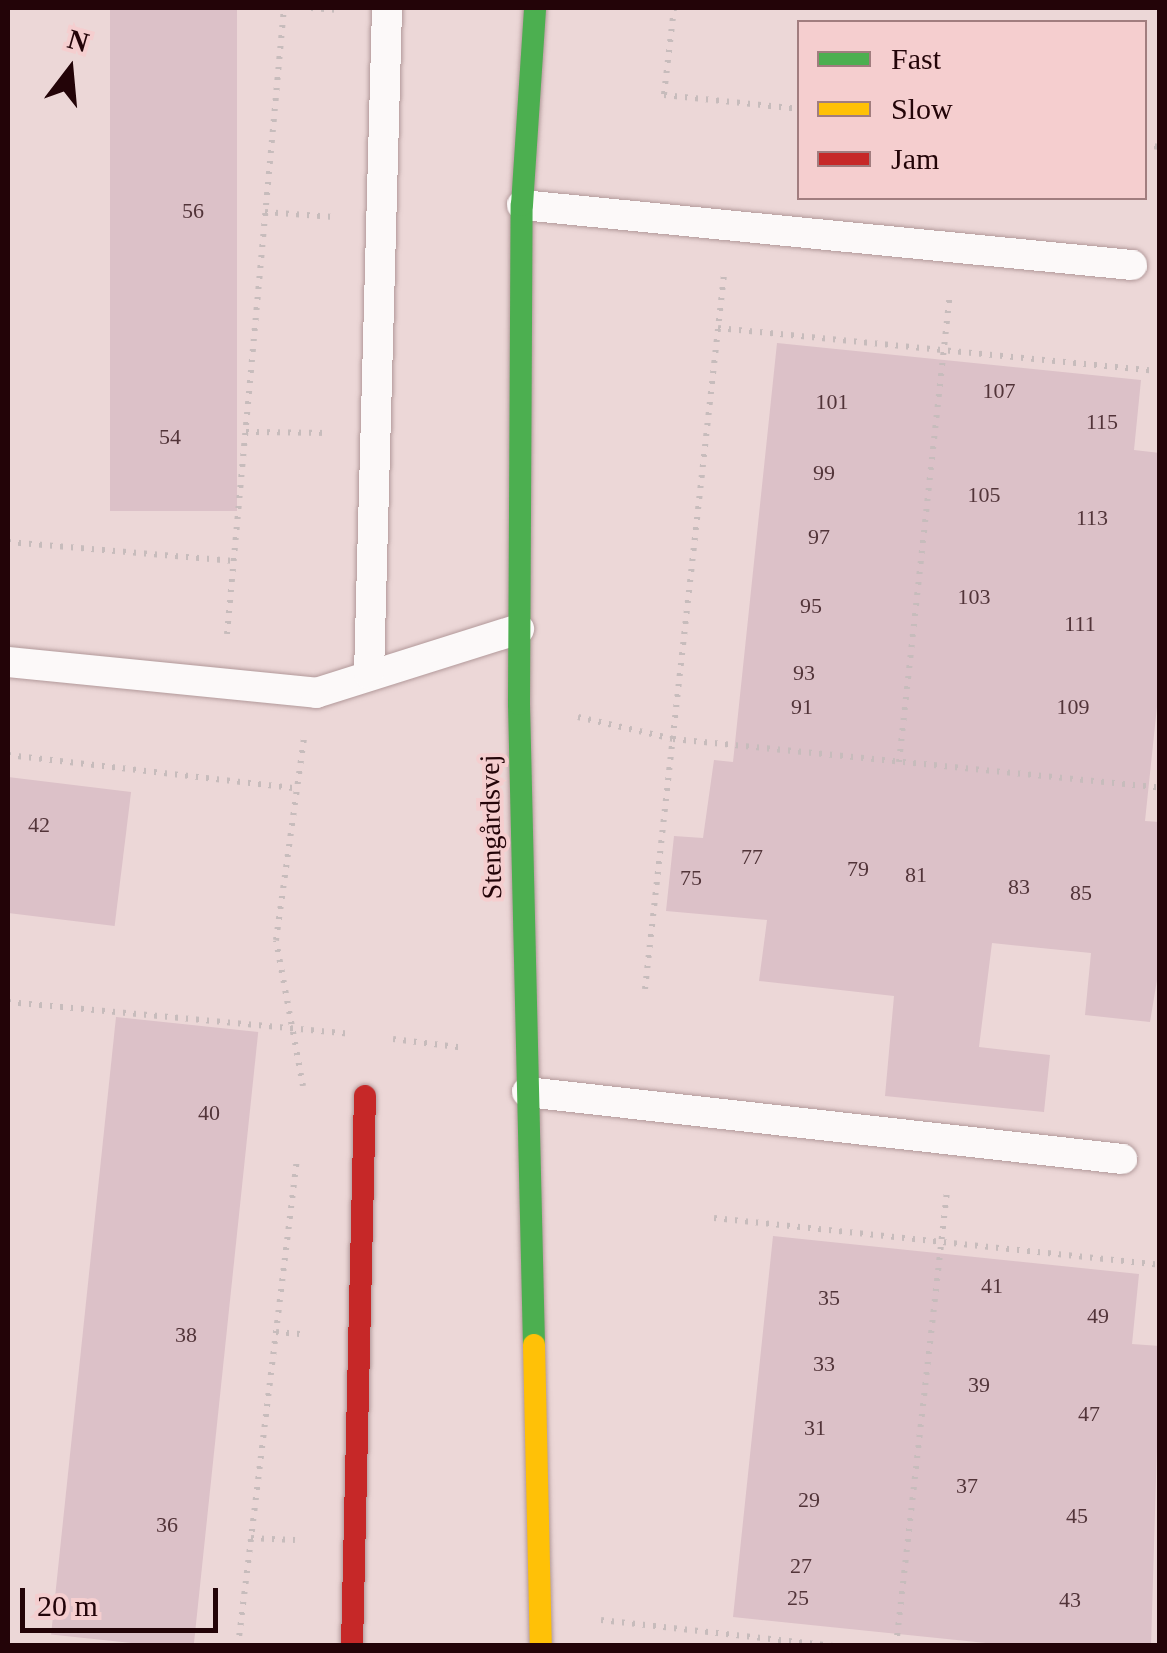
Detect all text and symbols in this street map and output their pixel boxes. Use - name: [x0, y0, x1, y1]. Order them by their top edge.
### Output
- north arrow: [20, 20, 120, 120]
- legend: [797, 20, 1147, 200]
- text: N: [64, 23, 92, 58]
- text: Fast: [891, 42, 941, 75]
- text: Slow: [891, 92, 953, 125]
- text: Jam: [891, 142, 939, 175]
- house number: 56: [182, 198, 204, 224]
- house number: 107: [982, 378, 1016, 404]
- house number: 101: [816, 389, 849, 415]
- house number: 115: [1086, 409, 1118, 435]
- house number: 54: [159, 424, 181, 450]
- house number: 99: [813, 460, 835, 486]
- house number: 105: [968, 482, 1001, 508]
- house number: 113: [1076, 505, 1108, 531]
- house number: 97: [808, 524, 830, 550]
- house number: 103: [958, 584, 991, 610]
- house number: 95: [800, 593, 822, 619]
- house number: 111: [1064, 611, 1096, 637]
- house number: 93: [793, 660, 815, 686]
- house number: 91: [791, 694, 813, 720]
- house number: 109: [1056, 694, 1090, 720]
- street label: Stengårdsvej: [473, 754, 509, 900]
- house number: 42: [28, 812, 50, 838]
- house number: 77: [741, 844, 763, 870]
- house number: 79: [847, 856, 869, 882]
- house number: 81: [905, 862, 927, 888]
- house number: 75: [680, 865, 702, 891]
- house number: 83: [1008, 874, 1030, 900]
- house number: 85: [1070, 880, 1092, 906]
- house number: 40: [198, 1100, 220, 1126]
- house number: 41: [981, 1273, 1003, 1299]
- house number: 35: [818, 1285, 840, 1311]
- house number: 49: [1087, 1303, 1109, 1329]
- house number: 38: [175, 1322, 197, 1348]
- house number: 33: [813, 1351, 835, 1377]
- house number: 39: [968, 1372, 990, 1398]
- house number: 47: [1078, 1401, 1100, 1427]
- house number: 31: [804, 1415, 826, 1441]
- house number: 37: [956, 1473, 978, 1499]
- house number: 29: [798, 1487, 820, 1513]
- house number: 45: [1066, 1503, 1088, 1529]
- house number: 36: [156, 1512, 178, 1538]
- house number: 27: [790, 1553, 812, 1579]
- scale bar: [25, 1568, 222, 1630]
- house number: 25: [787, 1585, 809, 1611]
- house number: 43: [1059, 1587, 1081, 1613]
- text: 20 m: [37, 1589, 98, 1622]

